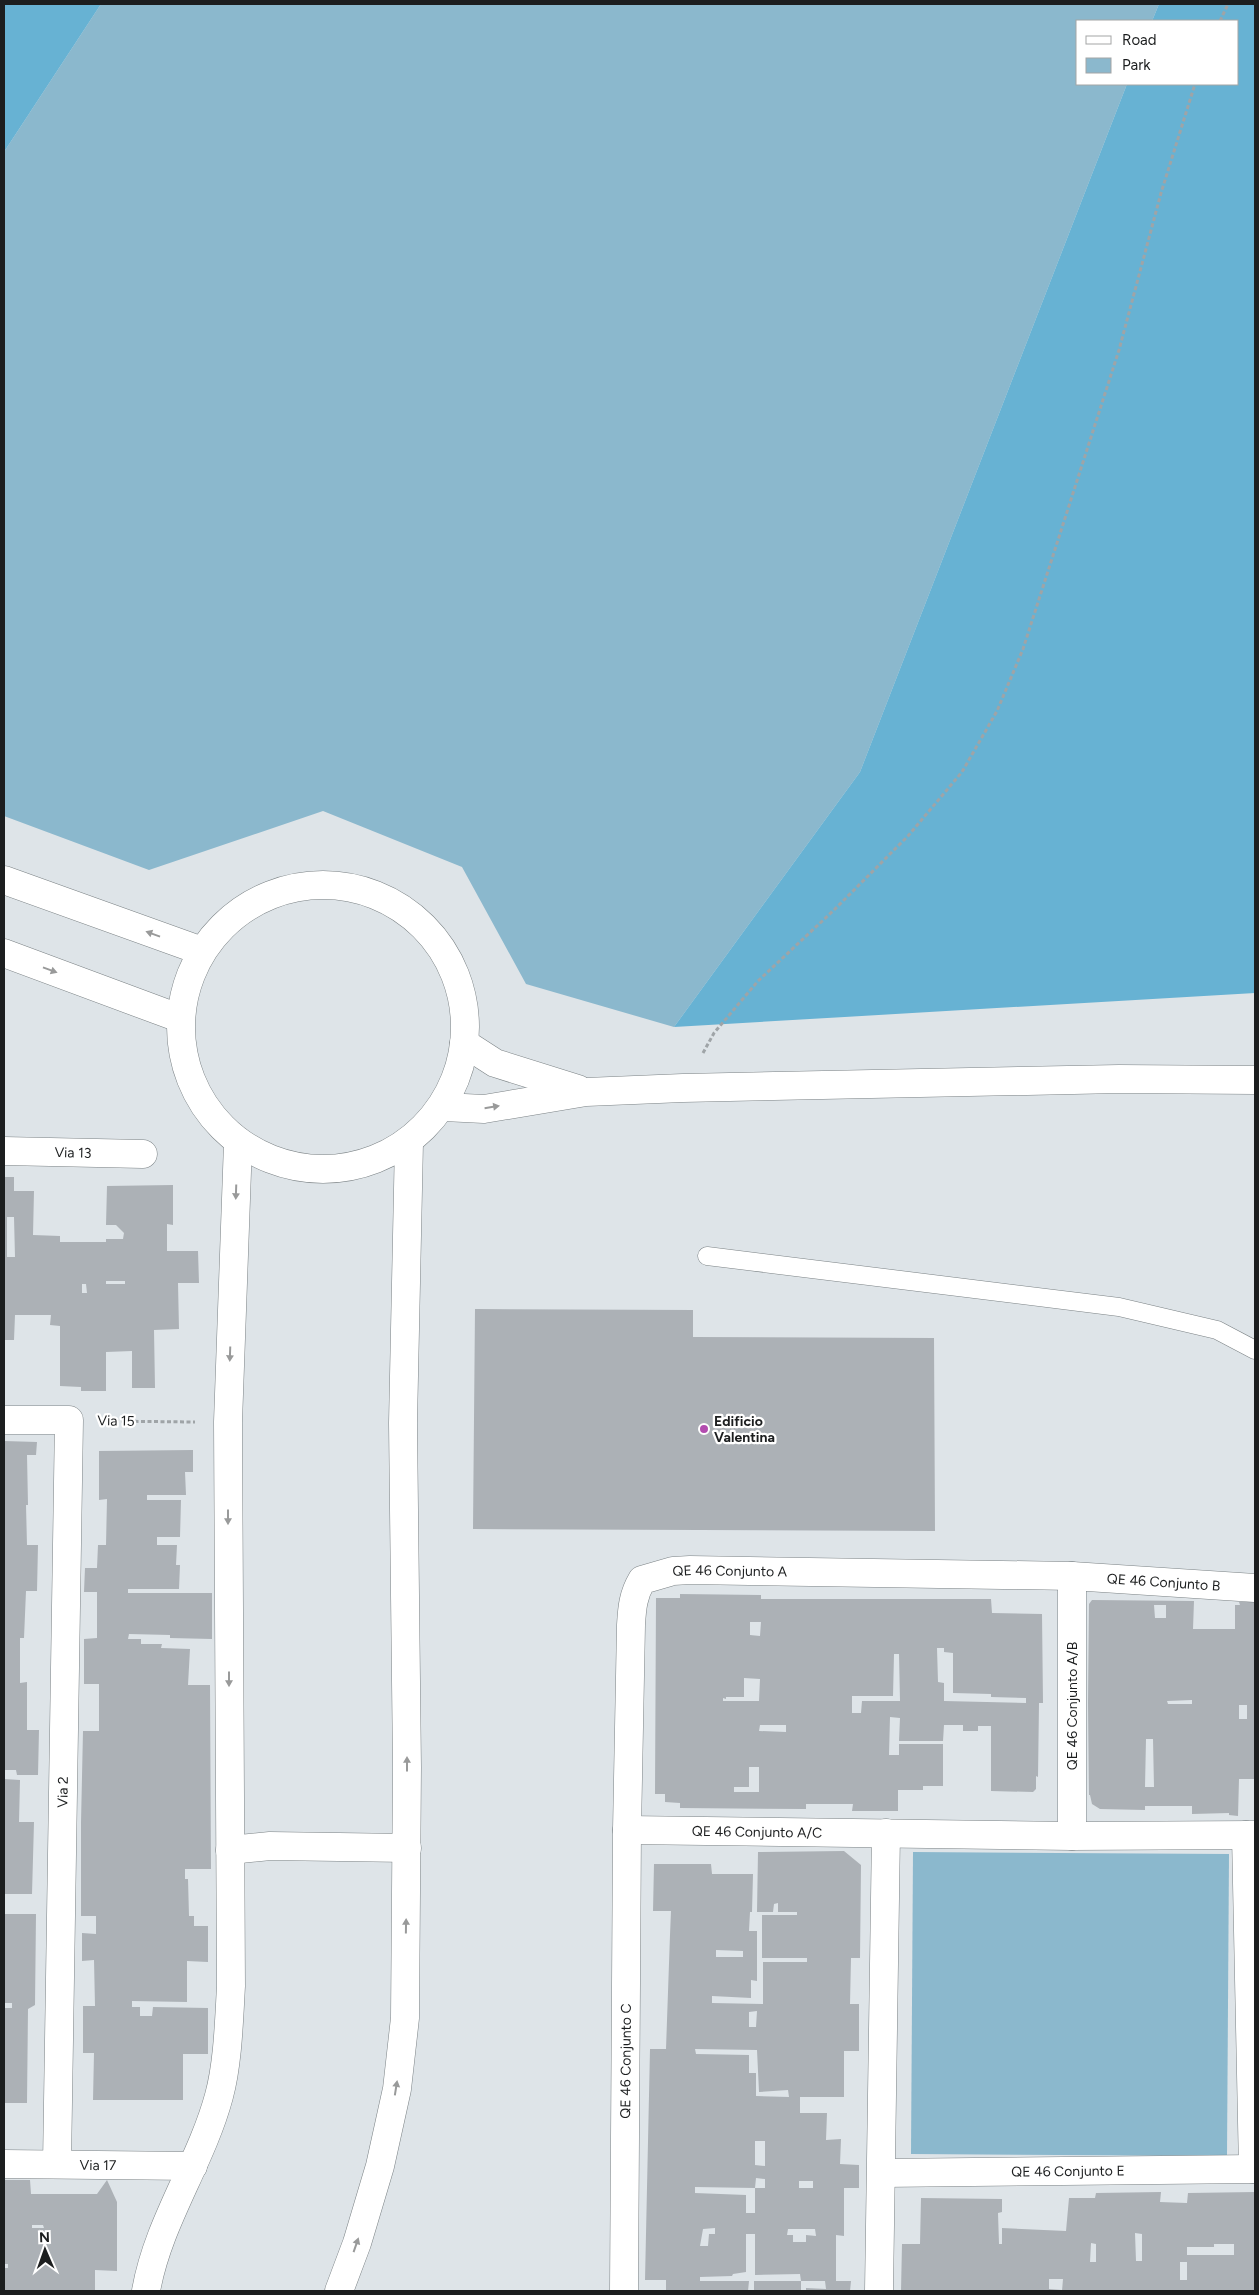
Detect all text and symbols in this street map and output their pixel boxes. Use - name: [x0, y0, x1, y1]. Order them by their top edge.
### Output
- legend: [1076, 20, 1239, 85]
- text: Road: [1122, 31, 1157, 49]
- text: Park: [1122, 56, 1151, 74]
- one-way arrow: [145, 930, 160, 938]
- one-way arrow: [42, 967, 57, 974]
- one-way arrow: [485, 1103, 501, 1111]
- street label: Via 13: [54, 1144, 92, 1161]
- one-way arrow: [232, 1184, 240, 1200]
- one-way arrow: [226, 1347, 234, 1363]
- street label: Via 15: [97, 1412, 135, 1430]
- place label: Edificio Valentina: [714, 1413, 775, 1446]
- marker: Edificio Valentina: [698, 1423, 710, 1435]
- one-way arrow: [224, 1509, 232, 1525]
- street label: QE 46 Conjunto A: [672, 1561, 788, 1580]
- street label: QE 46 Conjunto B: [1106, 1570, 1221, 1594]
- street label: QE 46 Conjunto A/B: [1064, 1642, 1081, 1770]
- one-way arrow: [225, 1672, 233, 1688]
- one-way arrow: [403, 1756, 411, 1772]
- street label: Via 2: [54, 1776, 72, 1808]
- street label: QE 46 Conjunto A/C: [692, 1822, 822, 1841]
- one-way arrow: [402, 1918, 410, 1934]
- street label: QE 46 Conjunto C: [617, 2003, 634, 2119]
- one-way arrow: [393, 2080, 401, 2096]
- street label: Via 17: [79, 2156, 117, 2174]
- street label: QE 46 Conjunto E: [1011, 2162, 1125, 2180]
- north arrow: [20, 2225, 70, 2275]
- text: N: [39, 2229, 50, 2246]
- one-way arrow: [353, 2238, 360, 2253]

